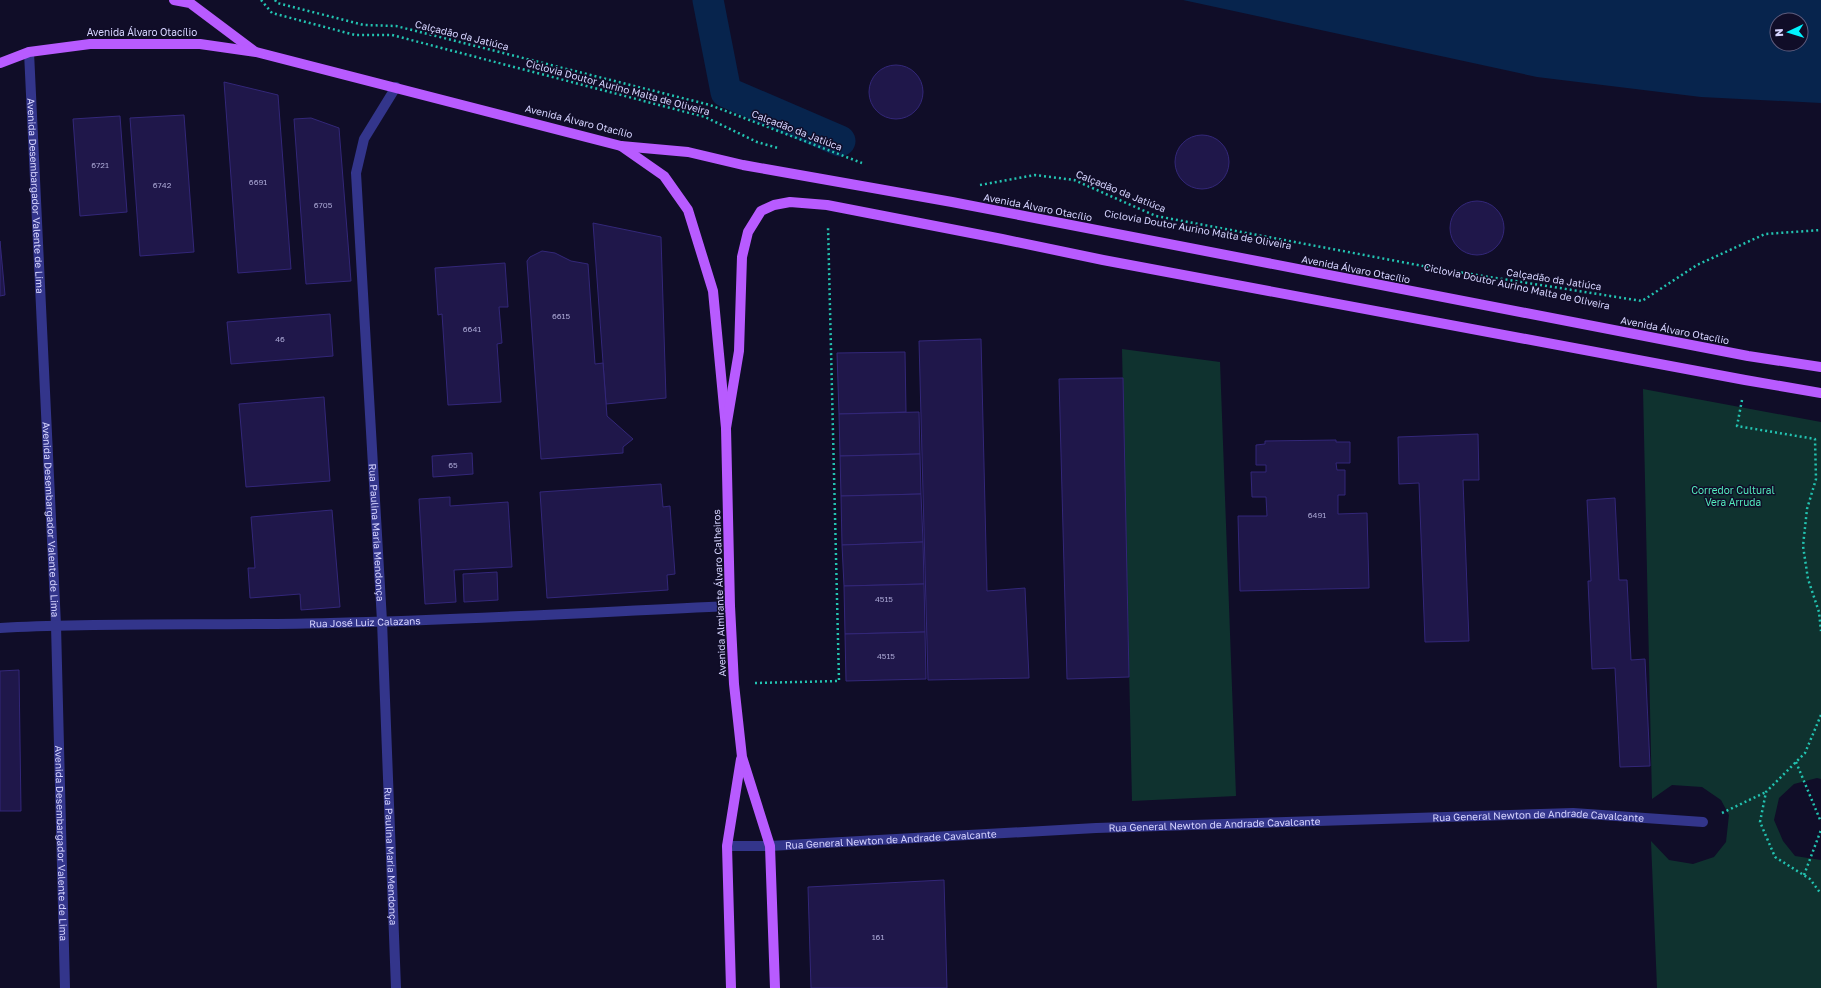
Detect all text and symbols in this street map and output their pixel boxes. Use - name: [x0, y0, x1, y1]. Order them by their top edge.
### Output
- north arrow: [1769, 12, 1809, 52]
- street label: Calçadão da Jatiúca: [414, 18, 510, 52]
- street label: Avenida Álvaro Otacílio: [87, 26, 197, 38]
- text: N: [1772, 28, 1785, 37]
- street label: Ciclovia Doutor Aurino Malta de Oliveira: [525, 57, 711, 117]
- street label: Avenida Desembargador Valente de Lima: [25, 98, 46, 294]
- street label: Avenida Álvaro Otacílio: [524, 102, 634, 140]
- street label: Calçadão da Jatiúca: [750, 107, 844, 153]
- house number: 6721: [91, 160, 109, 170]
- street label: Calçadão da Jatiúca: [1074, 167, 1168, 215]
- house number: 6691: [249, 177, 267, 187]
- house number: 6742: [153, 180, 172, 190]
- street label: Avenida Álvaro Otacílio: [983, 191, 1093, 223]
- house number: 6705: [314, 200, 333, 210]
- street label: Ciclovia Doutor Aurino Malta de Oliveira: [1103, 207, 1293, 251]
- street label: Avenida Álvaro Otacílio: [1301, 253, 1411, 285]
- street label: Ciclovia Doutor Aurino Malta de Oliveira: [1423, 260, 1611, 312]
- street label: Calçadão da Jatiúca: [1506, 266, 1602, 292]
- house number: 6615: [552, 311, 570, 321]
- street label: Avenida Álvaro Otacílio: [1620, 314, 1730, 346]
- house number: 6641: [463, 324, 481, 334]
- house number: 46: [275, 334, 285, 344]
- street label: Avenida Desembargador Valente de Lima: [40, 421, 62, 618]
- house number: 65: [448, 460, 458, 470]
- street label: Rua Paulina Maria Mendonça: [367, 463, 387, 602]
- park label: Corredor Cultural Vera Arruda: [1691, 484, 1775, 508]
- street label: Avenida Almirante Álvaro Calheiros: [710, 509, 728, 677]
- house number: 6491: [1308, 510, 1326, 520]
- house number: 4515: [875, 594, 893, 604]
- street label: Rua José Luiz Calazans: [309, 614, 421, 629]
- house number: 4515: [877, 651, 895, 661]
- street label: Avenida Desembargador Valente de Lima: [53, 745, 70, 941]
- street label: Rua Paulina Maria Mendonça: [382, 787, 400, 925]
- street label: Rua General Newton de Andrade Cavalcante: [1432, 807, 1645, 824]
- street label: Rua General Newton de Andrade Cavalcante: [1108, 815, 1321, 834]
- street label: Rua General Newton de Andrade Cavalcante: [785, 827, 997, 851]
- house number: 161: [872, 932, 884, 942]

